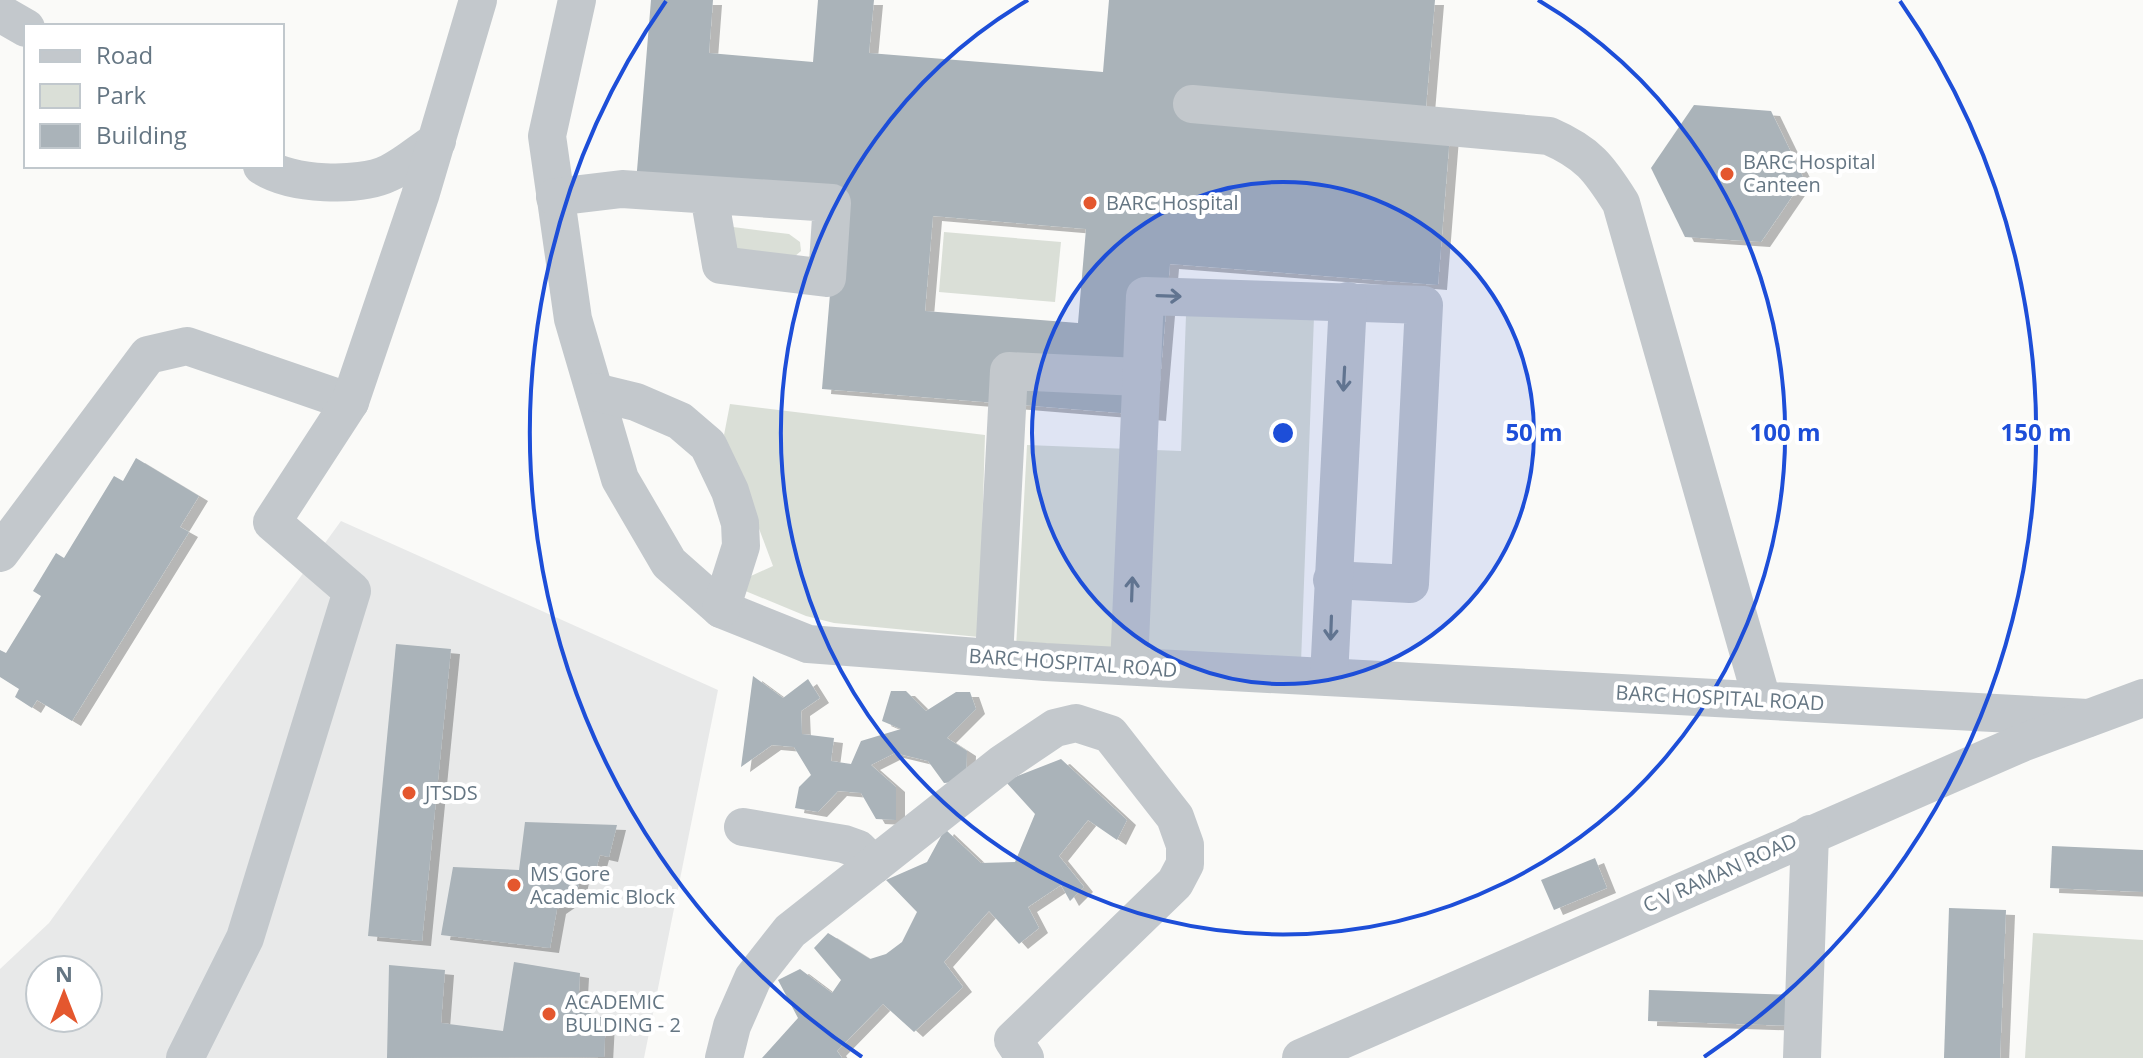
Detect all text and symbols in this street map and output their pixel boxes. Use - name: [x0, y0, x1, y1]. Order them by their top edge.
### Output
- legend: [24, 24, 284, 168]
- text: Road: [96, 38, 153, 71]
- text: Park: [96, 78, 147, 111]
- text: Building: [96, 118, 187, 151]
- place label: BARC Hospital Canteen: [1743, 148, 1876, 198]
- marker: BARC Hospital Canteen: [1718, 165, 1736, 183]
- place label: BARC Hospital: [1106, 189, 1239, 216]
- marker: BARC Hospital: [1081, 194, 1099, 212]
- one-way arrow: [1155, 289, 1182, 304]
- one-way arrow: [1336, 365, 1351, 392]
- text: 50 m: [1505, 415, 1563, 448]
- text: 100 m: [1750, 415, 1820, 448]
- text: 150 m: [2001, 415, 2071, 448]
- centre of rings: [1269, 419, 1297, 447]
- one-way arrow: [1125, 576, 1140, 603]
- one-way arrow: [1323, 614, 1338, 641]
- street label: BARC HOSPITAL ROAD: [968, 642, 1178, 683]
- street label: BARC HOSPITAL ROAD: [1615, 679, 1825, 716]
- place label: JTSDS: [423, 779, 478, 806]
- marker: JTSDS: [400, 784, 418, 802]
- street label: C V RAMAN ROAD: [1639, 826, 1801, 919]
- place label: MS Gore Academic Block: [530, 860, 676, 910]
- marker: MS Gore Academic Block: [505, 876, 523, 894]
- north arrow: [24, 954, 104, 1034]
- text: N: [55, 958, 73, 988]
- place label: ACADEMIC BULDING - 2: [565, 988, 681, 1038]
- marker: ACADEMIC BULDING - 2: [540, 1005, 558, 1023]

